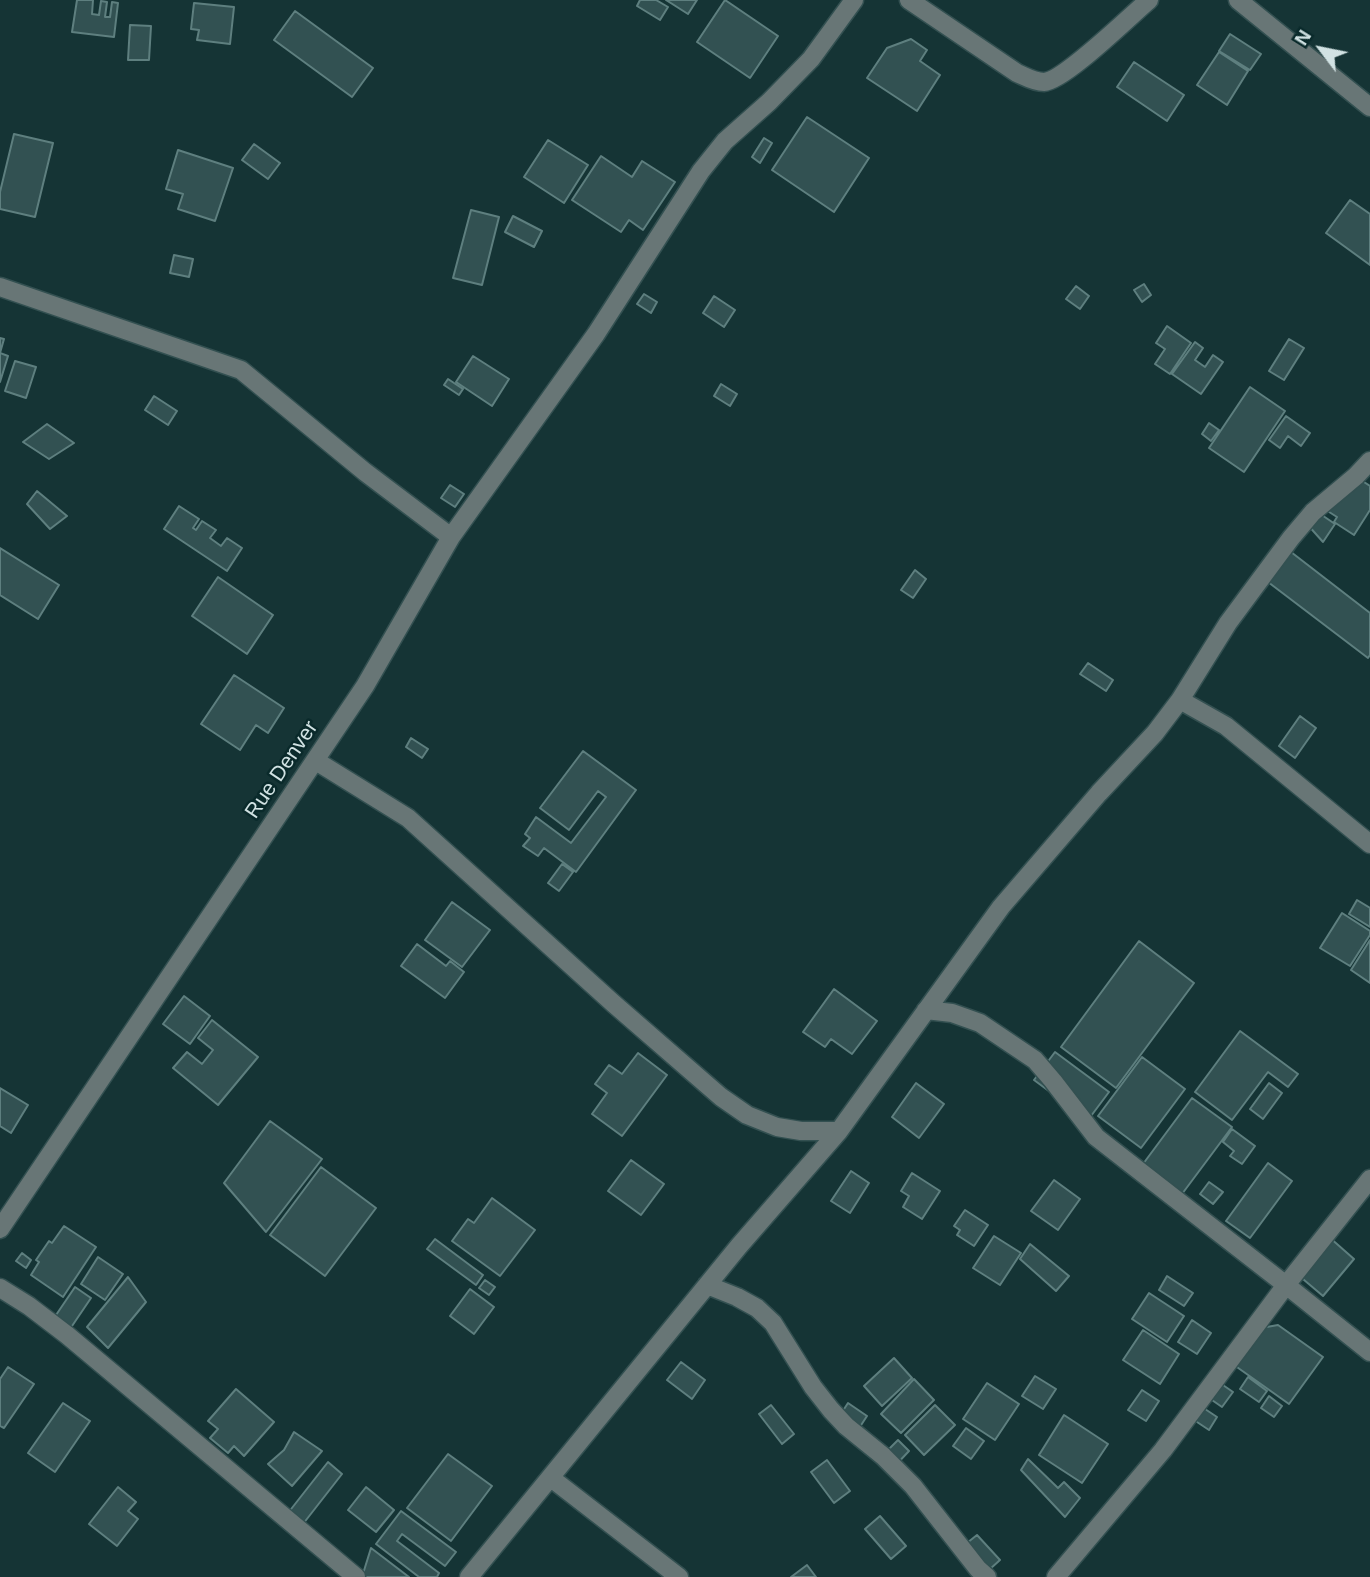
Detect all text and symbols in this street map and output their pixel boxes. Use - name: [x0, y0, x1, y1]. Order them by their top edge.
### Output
- north arrow: [1286, 14, 1356, 84]
- text: N: [1290, 26, 1315, 49]
- street label: Rue Denver: [240, 717, 324, 823]

